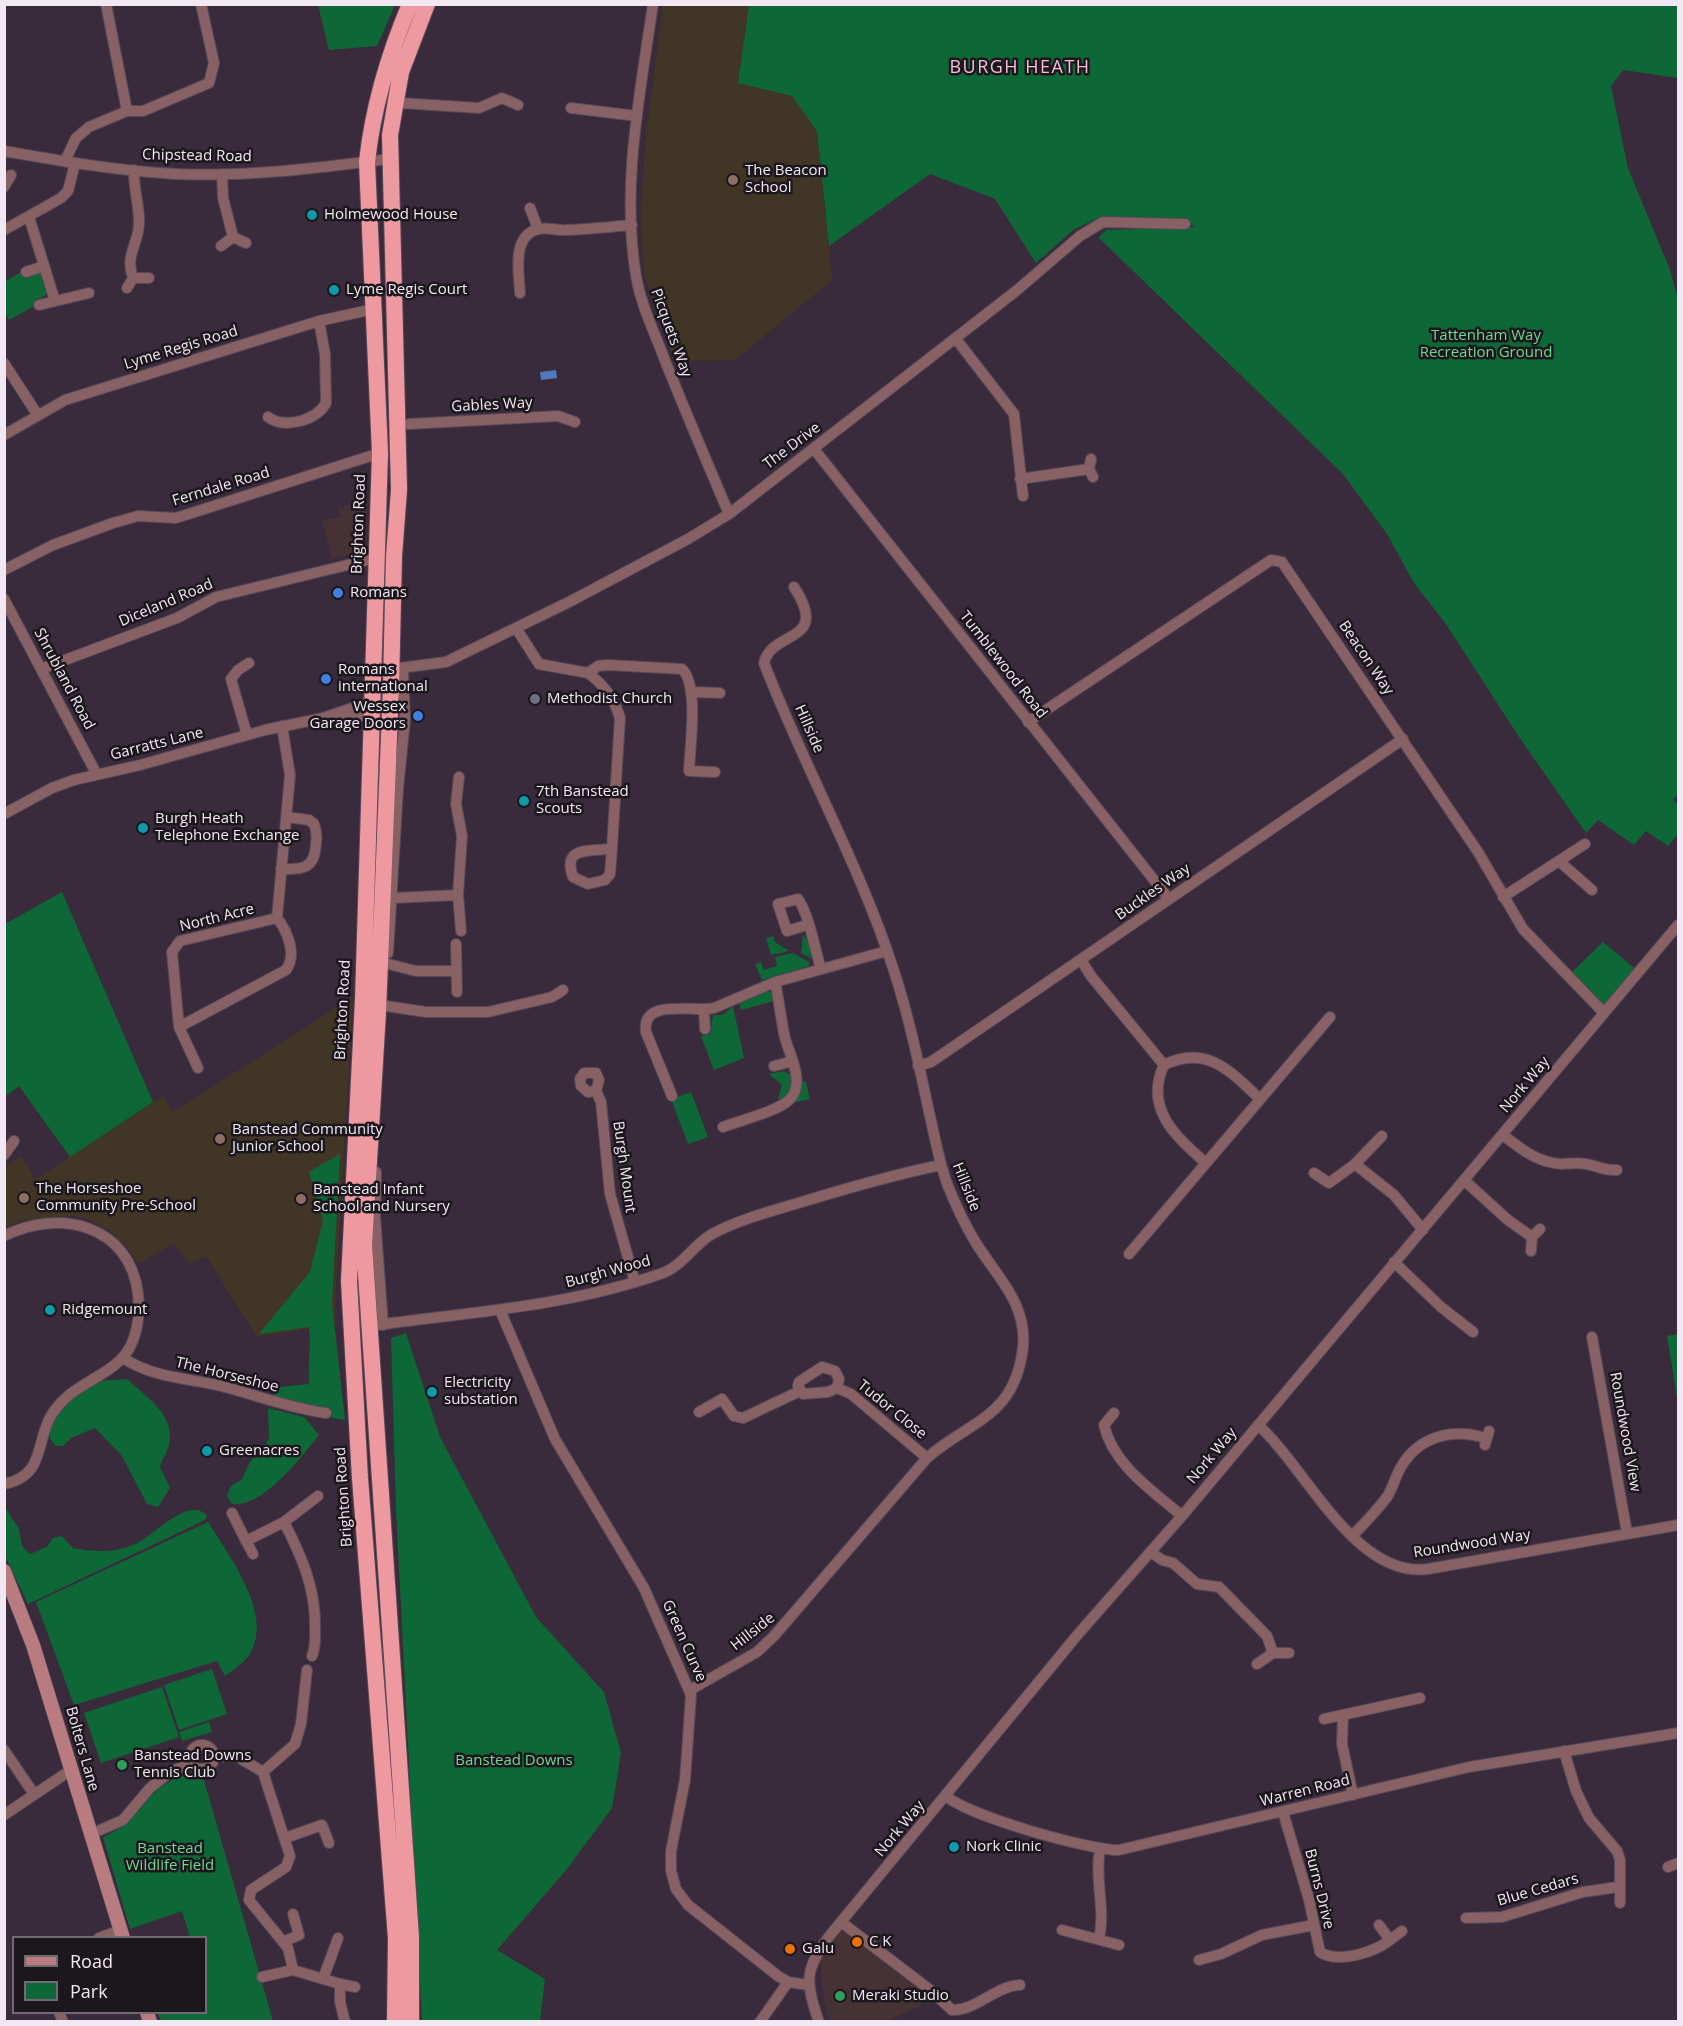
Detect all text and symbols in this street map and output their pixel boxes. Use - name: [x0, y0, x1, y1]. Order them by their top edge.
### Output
- district label: BURGH HEATH: [949, 57, 1091, 79]
- street label: Chipstead Road: [142, 146, 252, 166]
- place label: The Beacon School: [745, 162, 827, 197]
- marker: The Beacon School: [726, 173, 740, 187]
- place label: Holmewood House: [324, 206, 458, 224]
- marker: Holmewood House: [305, 208, 319, 222]
- place label: Lyme Regis Court: [346, 281, 467, 299]
- marker: Lyme Regis Court: [327, 283, 341, 297]
- street label: Picquets Way: [647, 286, 695, 380]
- street label: Lyme Regis Road: [122, 322, 240, 374]
- park label: Tattenham Way Recreation Ground: [1420, 327, 1552, 362]
- street label: Gables Way: [451, 394, 533, 416]
- street label: The Drive: [760, 419, 824, 473]
- street label: Ferndale Road: [170, 464, 272, 510]
- street label: Brighton Road: [348, 474, 370, 574]
- street label: Diceland Road: [116, 575, 216, 631]
- place label: Romans: [350, 584, 407, 602]
- marker: Romans: [331, 586, 345, 600]
- street label: Tumblewood Road: [955, 608, 1051, 722]
- street label: Beacon Way: [1335, 618, 1397, 698]
- street label: Shrubland Road: [30, 625, 98, 733]
- place label: Romans international: [338, 661, 428, 696]
- marker: Romans international: [319, 672, 333, 686]
- place label: Methodist Church: [547, 690, 672, 708]
- marker: Methodist Church: [528, 692, 542, 706]
- place label: Wessex Garage Doors: [310, 698, 406, 733]
- street label: Hillside: [790, 702, 828, 756]
- marker: Wessex Garage Doors: [411, 709, 425, 723]
- street label: Garratts Lane: [109, 724, 205, 764]
- place label: 7th Banstead Scouts: [536, 783, 629, 818]
- marker: 7th Banstead Scouts: [517, 794, 531, 808]
- place label: Burgh Heath Telephone Exchange: [155, 810, 299, 845]
- marker: Burgh Heath Telephone Exchange: [136, 821, 150, 835]
- street label: Buckles Way: [1112, 860, 1194, 924]
- street label: North Acre: [178, 900, 256, 936]
- street label: Brighton Road: [331, 959, 355, 1061]
- street label: Nork Way: [1496, 1053, 1554, 1117]
- street label: Burgh Mount: [609, 1120, 639, 1214]
- place label: Banstead Community Junior School: [232, 1121, 383, 1156]
- marker: Banstead Community Junior School: [213, 1132, 227, 1146]
- street label: Hillside: [948, 1160, 984, 1214]
- place label: The Horseshoe Community Pre-School: [36, 1180, 196, 1215]
- place label: Banstead Infant School and Nursery: [313, 1181, 450, 1216]
- marker: The Horseshoe Community Pre-School: [17, 1191, 31, 1205]
- marker: Banstead Infant School and Nursery: [294, 1192, 308, 1206]
- street label: Burgh Wood: [563, 1252, 653, 1292]
- place label: Ridgemount: [62, 1301, 147, 1319]
- marker: Ridgemount: [43, 1303, 57, 1317]
- street label: The Horseshoe: [174, 1354, 280, 1396]
- street label: Roundwood View: [1606, 1371, 1644, 1493]
- place label: Electricity substation: [444, 1374, 518, 1409]
- street label: Tudor Close: [854, 1377, 930, 1443]
- marker: Electricity substation: [425, 1385, 439, 1399]
- street label: Nork Way: [1183, 1424, 1241, 1488]
- place label: Greenacres: [219, 1442, 299, 1460]
- marker: Greenacres: [200, 1444, 214, 1458]
- street label: Brighton Road: [332, 1446, 356, 1548]
- street label: Roundwood Way: [1412, 1526, 1532, 1562]
- street label: Green Curve: [658, 1597, 710, 1685]
- street label: Hillside: [727, 1609, 779, 1655]
- street label: Bolters Lane: [61, 1705, 103, 1793]
- place label: Banstead Downs Tennis Club: [134, 1747, 251, 1782]
- park label: Banstead Downs: [455, 1752, 573, 1770]
- marker: Banstead Downs Tennis Club: [115, 1758, 129, 1772]
- street label: Warren Road: [1258, 1771, 1352, 1811]
- street label: Nork Way: [871, 1797, 929, 1861]
- place label: Nork Clinic: [966, 1838, 1041, 1856]
- park label: Banstead Wildlife Field: [126, 1840, 214, 1875]
- marker: Nork Clinic: [947, 1840, 961, 1854]
- street label: Burns Drive: [1300, 1847, 1338, 1931]
- street label: Blue Cedars: [1495, 1870, 1581, 1910]
- place label: C K: [869, 1933, 892, 1951]
- marker: C K: [850, 1935, 864, 1949]
- legend: [12, 1936, 207, 2014]
- place label: Galu: [802, 1940, 834, 1958]
- marker: Galu: [783, 1942, 797, 1956]
- text: Road: [70, 1949, 113, 1973]
- text: Park: [70, 1979, 108, 2003]
- place label: Meraki Studio: [852, 1987, 949, 2005]
- marker: Meraki Studio: [833, 1989, 847, 2003]

